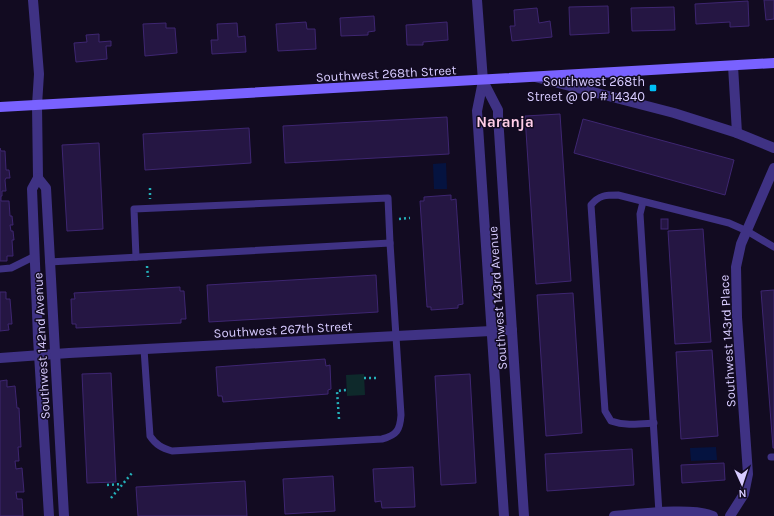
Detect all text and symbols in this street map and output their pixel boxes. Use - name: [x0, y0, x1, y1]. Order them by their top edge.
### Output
- street label: Southwest 268th Street: [315, 62, 457, 85]
- place label: Southwest 268th Street @ OP # 14340: [527, 74, 645, 104]
- marker: Southwest 268th Street @ OP # 14340: [648, 83, 658, 93]
- district label: Naranja: [476, 113, 534, 131]
- street label: Southwest 143rd Avenue: [485, 225, 510, 370]
- street label: Southwest 142nd Avenue: [30, 272, 53, 420]
- street label: Southwest 143rd Place: [717, 274, 738, 408]
- street label: Southwest 267th Street: [213, 318, 353, 341]
- north arrow: [722, 464, 762, 504]
- text: N: [738, 487, 747, 500]

